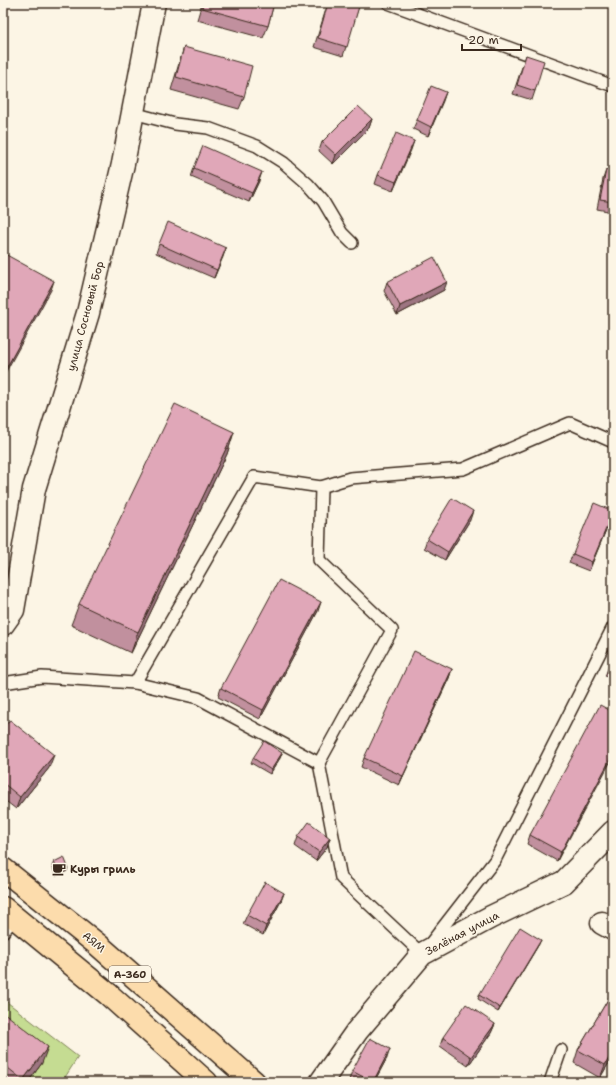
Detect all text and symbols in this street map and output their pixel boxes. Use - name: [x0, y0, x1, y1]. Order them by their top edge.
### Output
- scale bar: [462, 26, 521, 52]
- text: 20 m: [468, 32, 499, 48]
- street label: улица Сосновый Бор: [64, 259, 107, 373]
- cafe icon: Куры гриль: [51, 861, 67, 877]
- place label: Куры гриль: [70, 862, 135, 877]
- street label: Зелёная улица: [423, 908, 502, 959]
- street label: АЯМ: [79, 928, 108, 956]
- road number: А-360: [109, 966, 151, 982]

